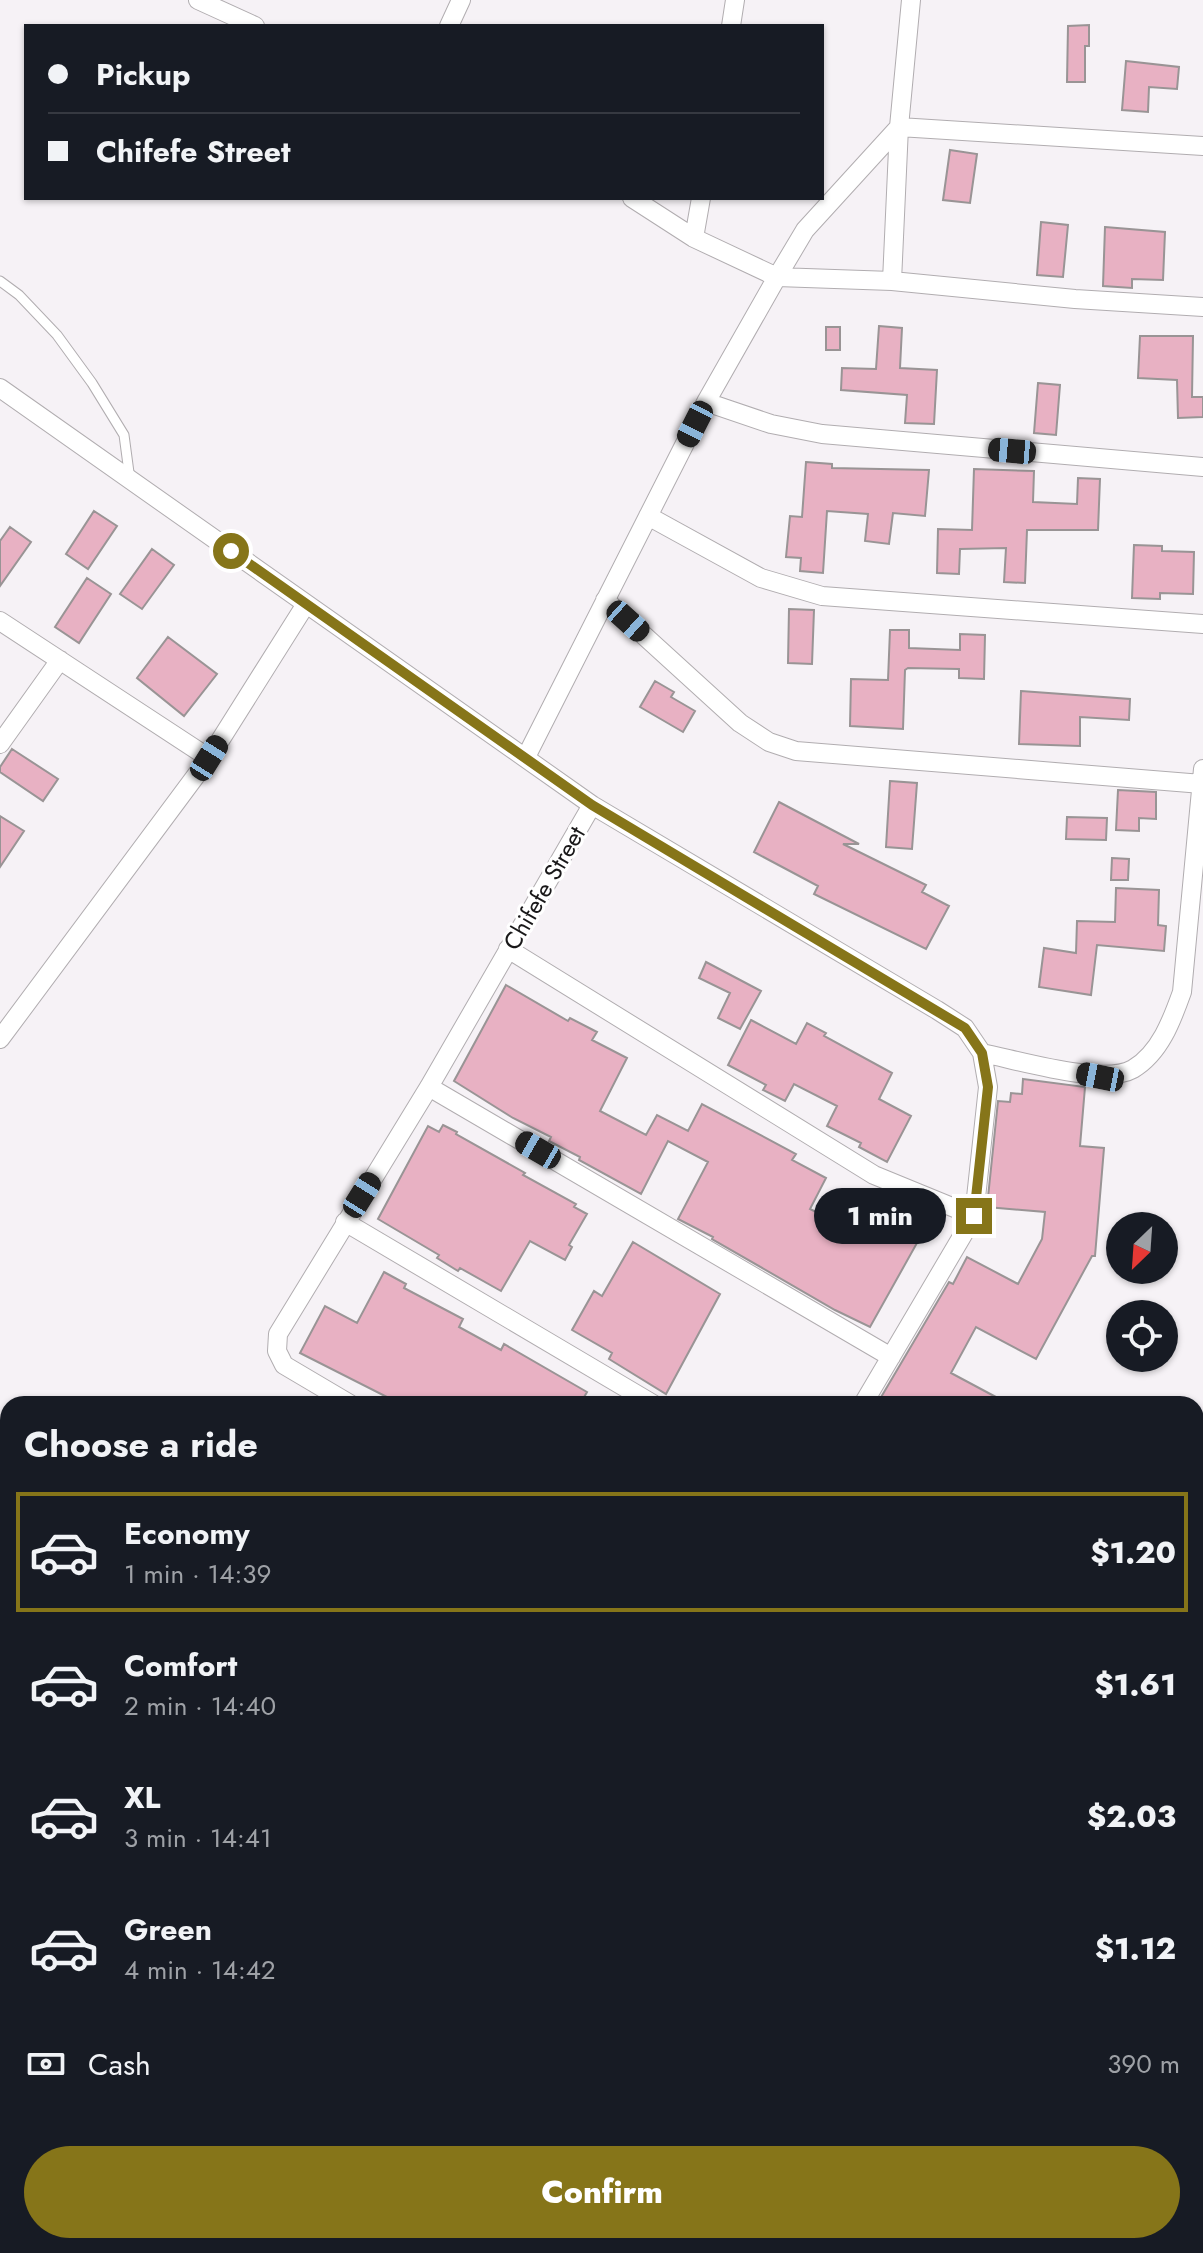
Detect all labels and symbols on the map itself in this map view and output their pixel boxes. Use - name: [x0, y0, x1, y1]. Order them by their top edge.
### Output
- car: [673, 397, 717, 451]
- car: [987, 437, 1037, 465]
- route start: [213, 533, 249, 569]
- car: [602, 596, 654, 646]
- car: [186, 731, 232, 785]
- street label: Chifefe Street: [494, 819, 594, 957]
- car: [1074, 1061, 1126, 1093]
- car: [511, 1128, 565, 1172]
- car: [339, 1168, 385, 1222]
- callout: 1 min: [814, 1188, 946, 1244]
- route end: [956, 1198, 992, 1234]
- north arrow: [1106, 1212, 1178, 1284]

